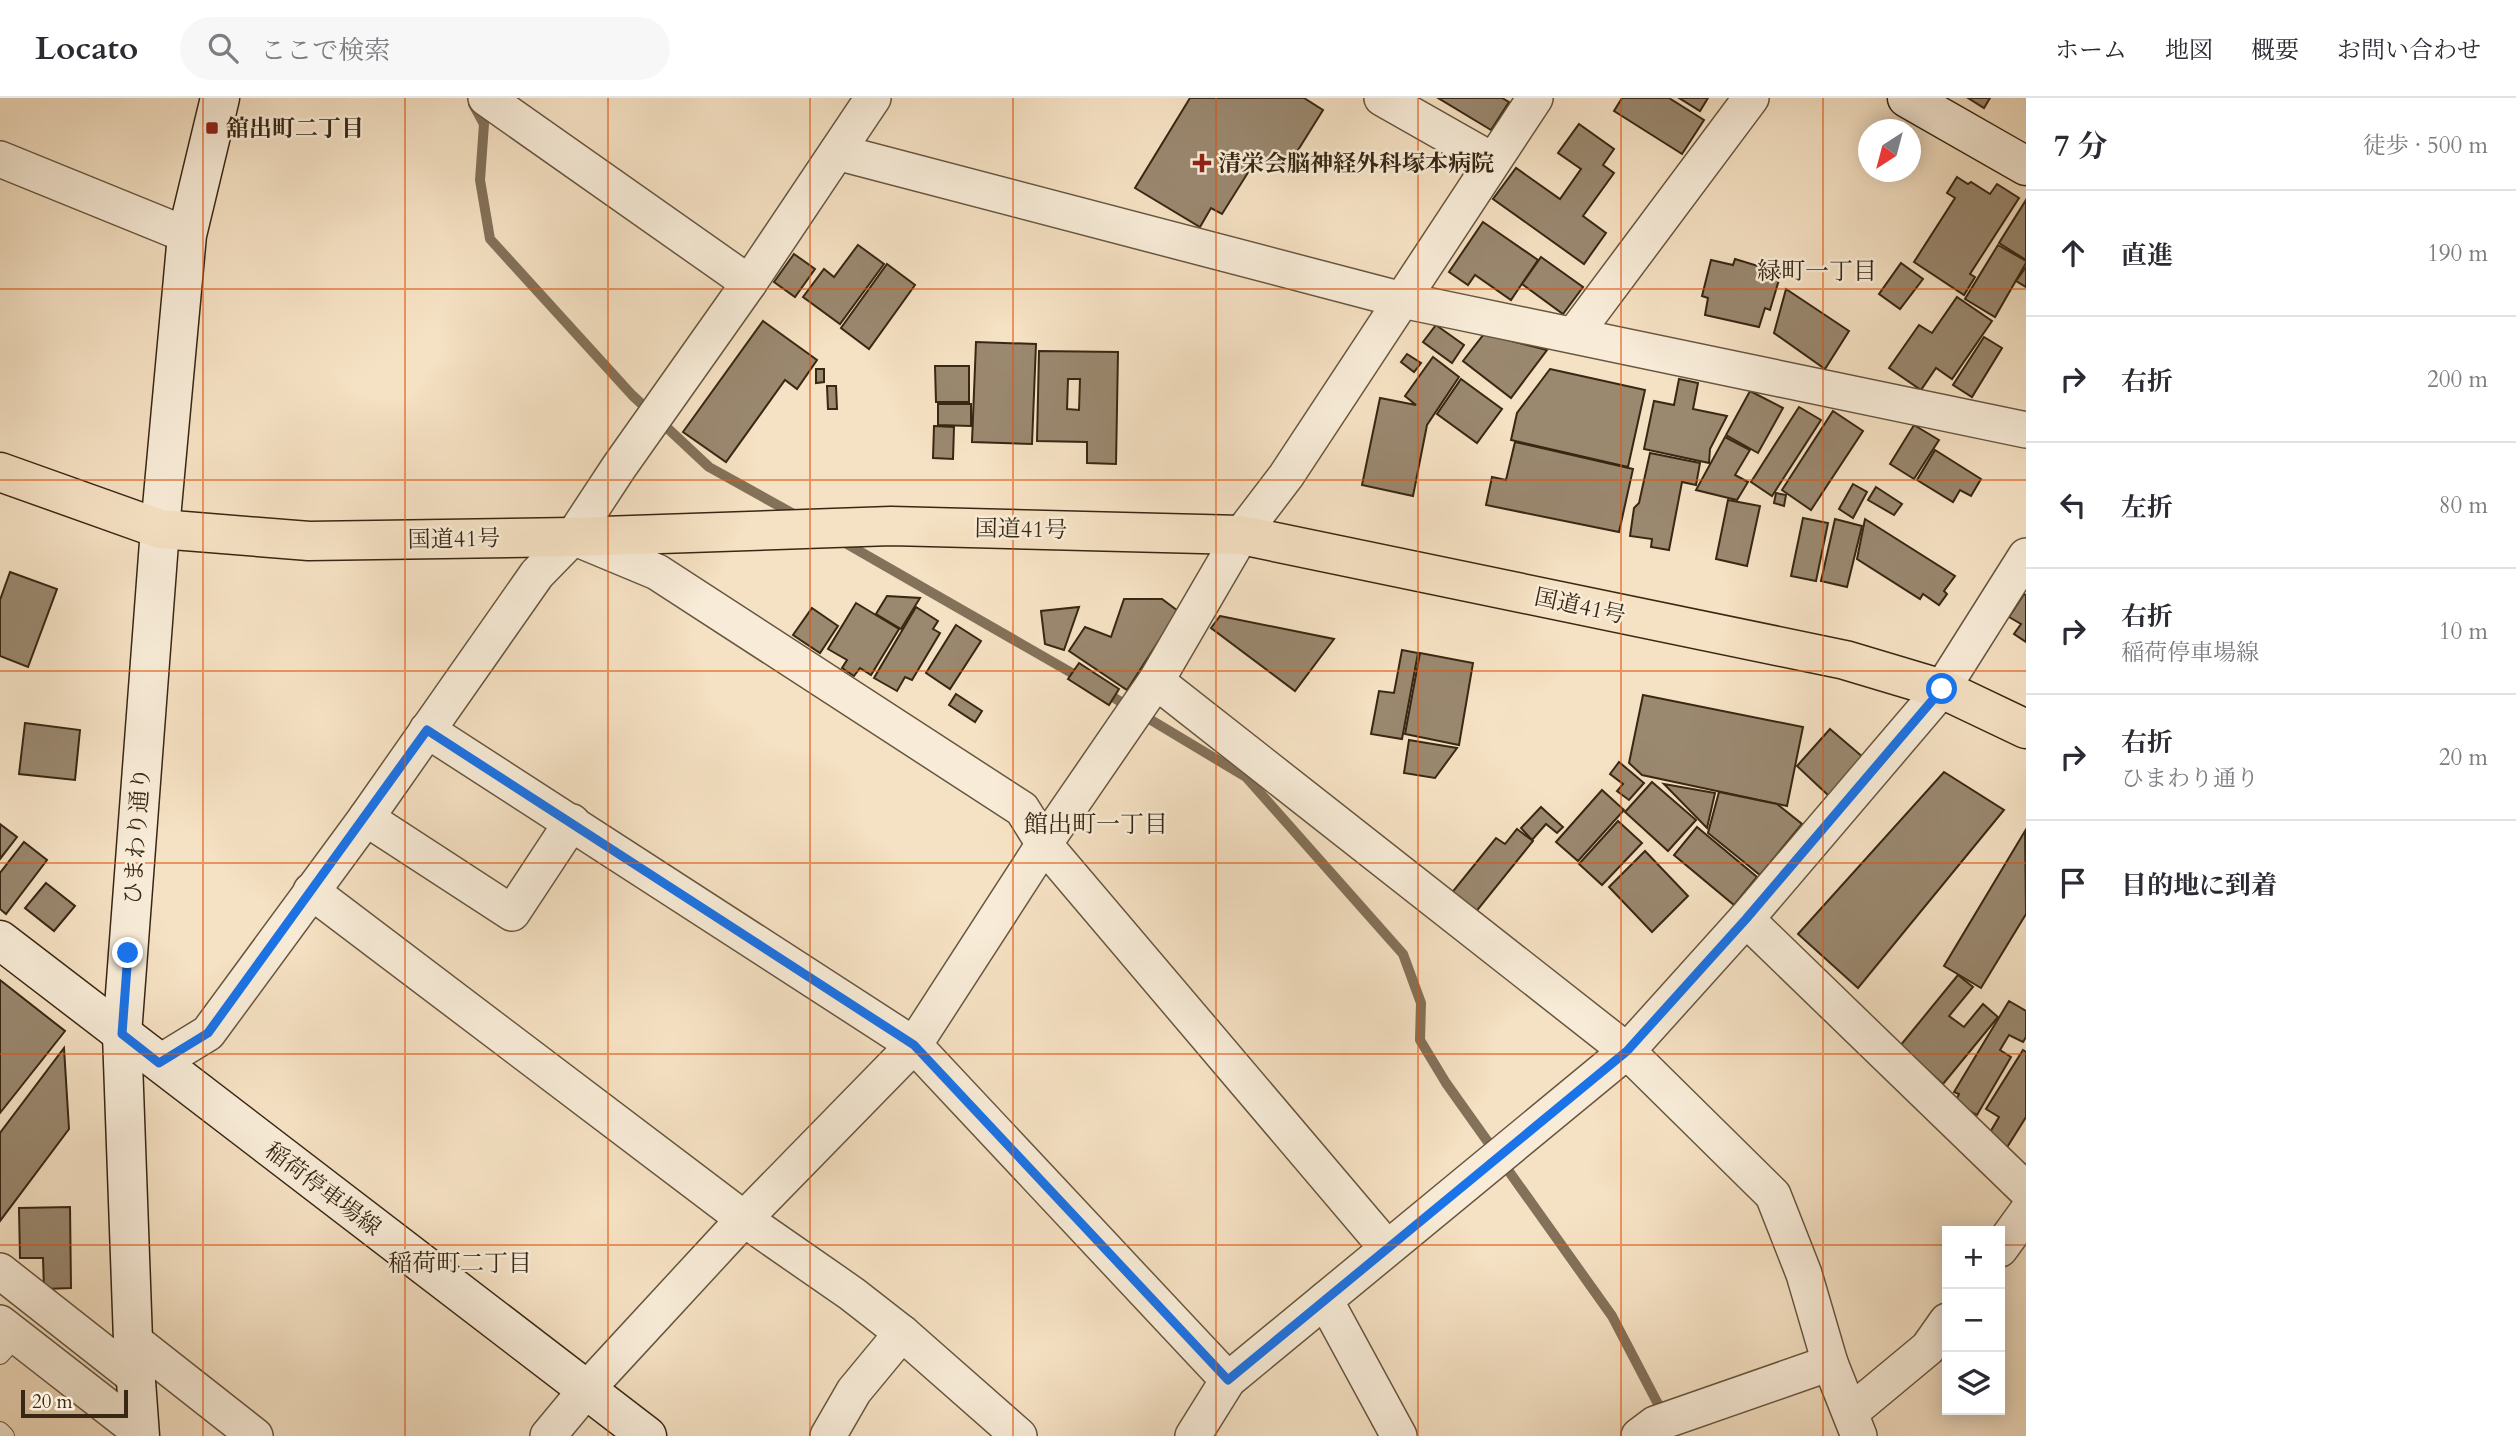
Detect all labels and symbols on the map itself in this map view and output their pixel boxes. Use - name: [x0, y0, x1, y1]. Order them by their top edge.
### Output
- place label: 舘出町二丁目: [226, 113, 364, 144]
- north arrow: [1858, 119, 1921, 182]
- marker: 舘出町二丁目: [204, 120, 220, 136]
- place label: 清栄会脳神経外科塚本病院: [1218, 148, 1494, 179]
- marker: 清栄会脳神経外科塚本病院: [1192, 153, 1212, 173]
- district label: 緑町一丁目: [1757, 255, 1877, 288]
- street label: 国道41号: [974, 513, 1068, 545]
- street label: 国道41号: [407, 523, 501, 555]
- street label: 国道41号: [1532, 581, 1628, 631]
- route start: [1926, 673, 1957, 704]
- street label: ひまわり通り: [117, 766, 157, 906]
- district label: 館出町一丁目: [1024, 808, 1168, 841]
- route end: [112, 937, 143, 968]
- street label: 稲荷停車場線: [259, 1135, 387, 1243]
- district label: 稲荷町二丁目: [388, 1247, 532, 1280]
- scale bar: [21, 1387, 128, 1419]

